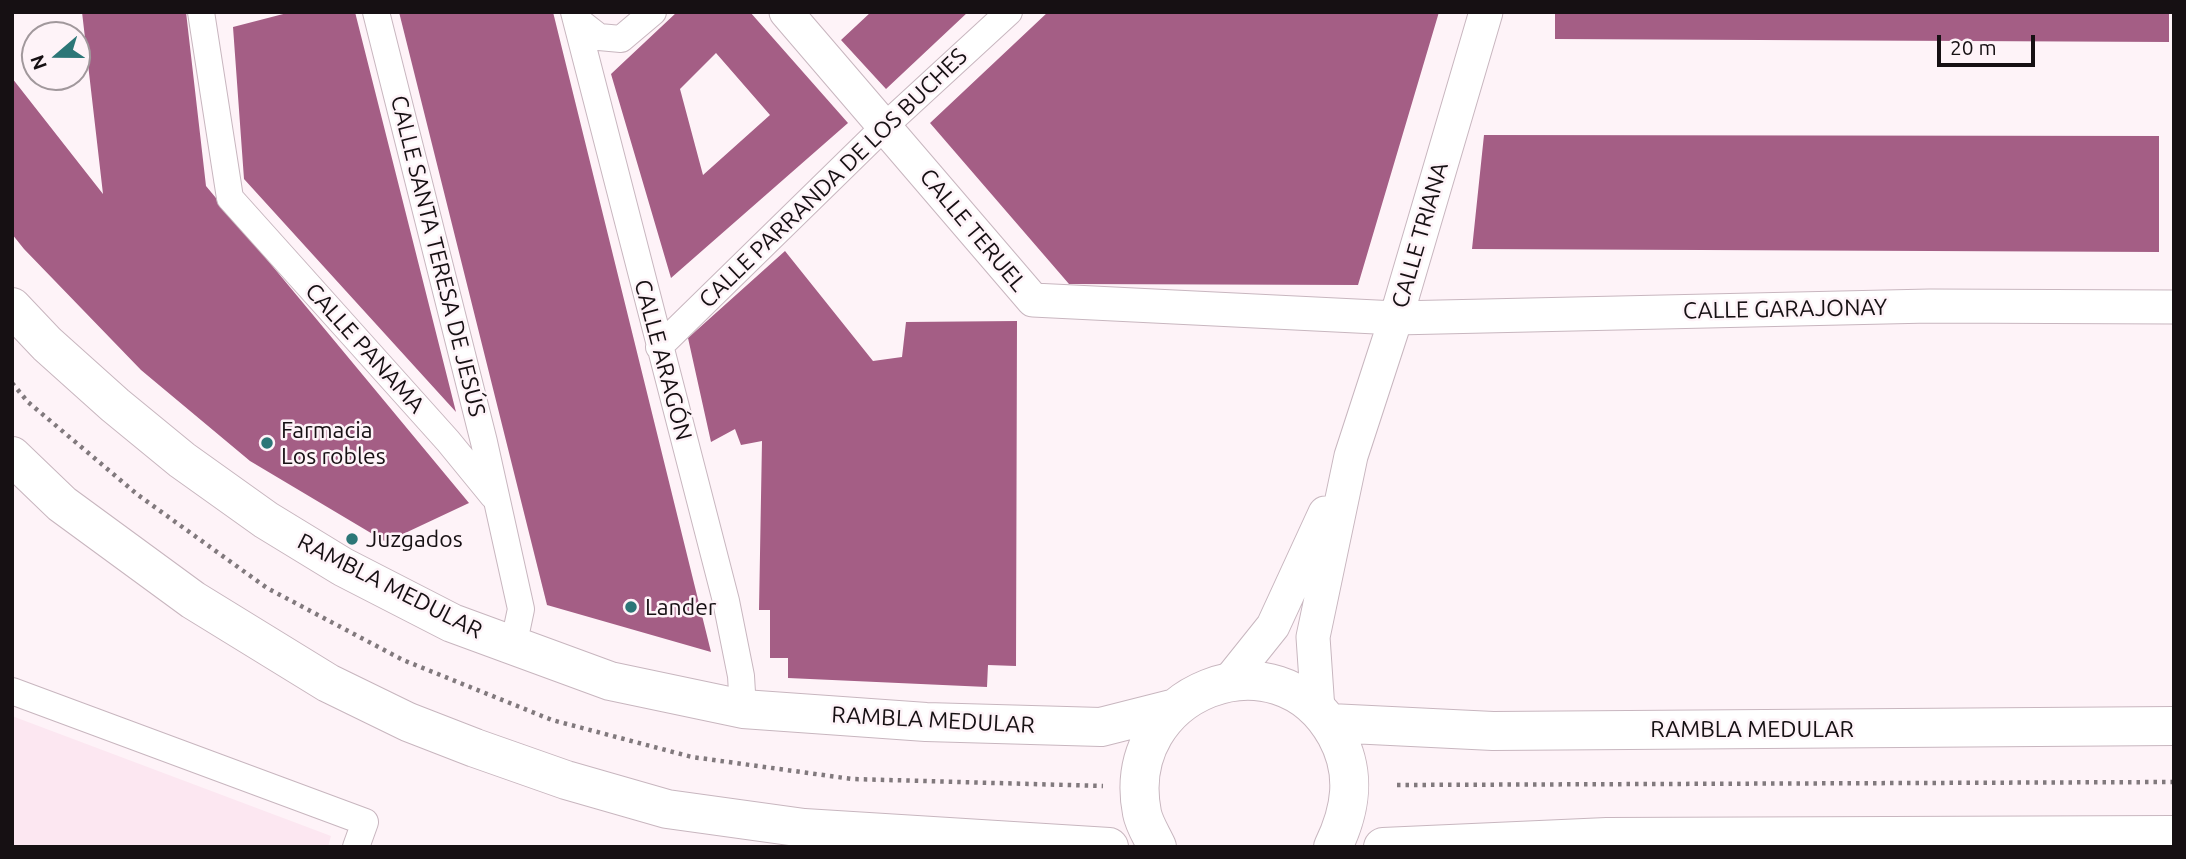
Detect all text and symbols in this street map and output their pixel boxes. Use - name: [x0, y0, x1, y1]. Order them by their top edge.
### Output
- north arrow: [21, 21, 91, 91]
- scale bar: [1941, 21, 2039, 65]
- text: 20 m: [1950, 35, 1997, 59]
- street label: CALLE PARRANDA DE LOS BUCHES: [693, 42, 973, 314]
- text: N: [25, 52, 51, 73]
- street label: CALLE SANTA TERESA DE JESÚS: [385, 93, 491, 419]
- street label: CALLE TRIANA: [1386, 159, 1454, 311]
- street label: CALLE TERUEL: [914, 163, 1032, 297]
- street label: CALLE PANAMA: [299, 277, 431, 419]
- street label: CALLE ARAGÓN: [628, 277, 698, 443]
- street label: CALLE GARAJONAY: [1683, 293, 1887, 325]
- place label: Farmacia Los robles: [281, 416, 386, 470]
- marker: Farmacia Los robles: [259, 435, 275, 451]
- place label: Juzgados: [366, 525, 463, 553]
- street label: RAMBLA MEDULAR: [293, 527, 487, 645]
- marker: Juzgados: [344, 531, 360, 547]
- place label: Lander: [645, 593, 717, 621]
- marker: Lander: [623, 599, 639, 615]
- street label: RAMBLA MEDULAR: [831, 701, 1035, 739]
- street label: RAMBLA MEDULAR: [1650, 715, 1854, 743]

